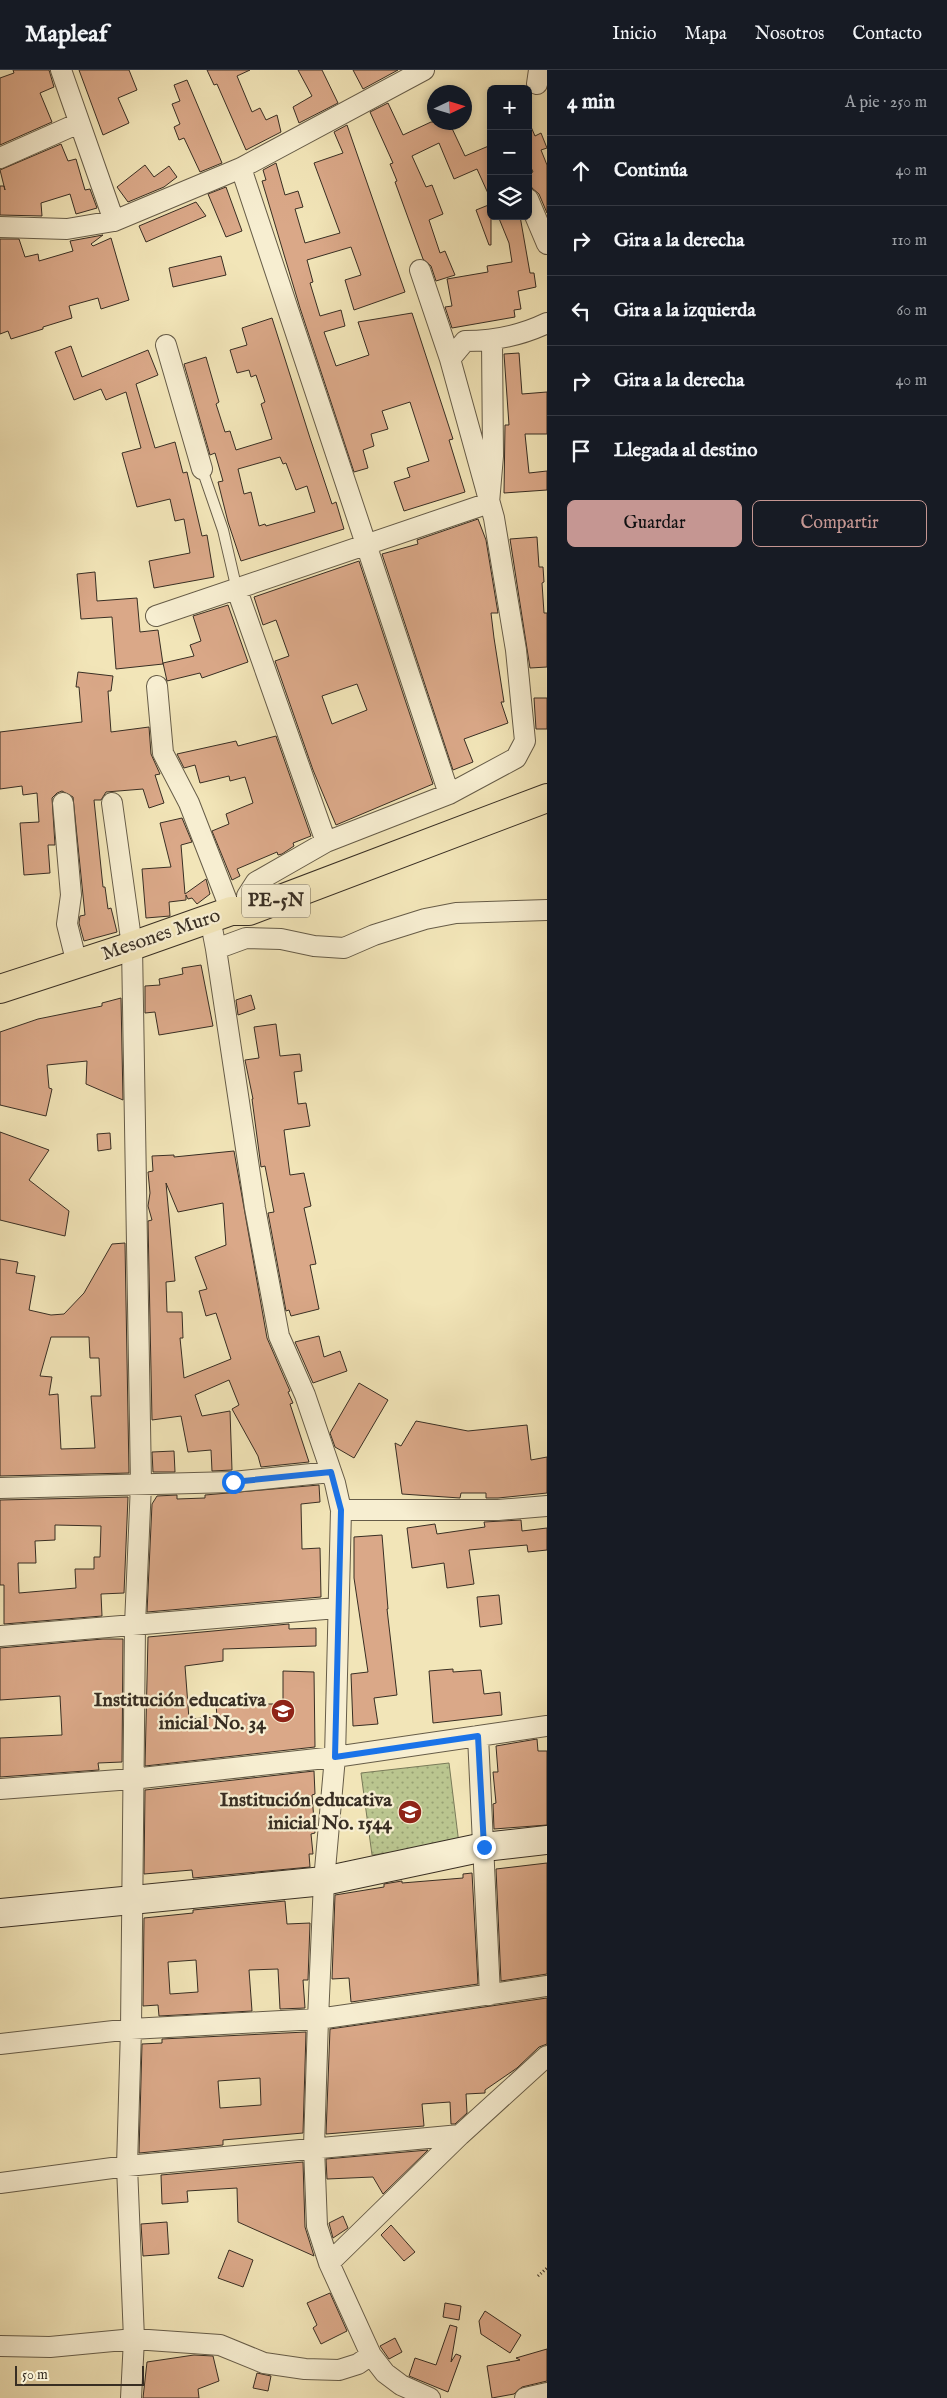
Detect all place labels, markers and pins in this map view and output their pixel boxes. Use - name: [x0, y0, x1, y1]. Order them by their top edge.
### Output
- place label: Institución educativa inicial No. 34: [94, 1688, 267, 1736]
- school or university icon: Institución educativa inicial No. 34: [270, 1698, 296, 1724]
- place label: Institución educativa inicial No. 1544: [220, 1788, 393, 1836]
- school or university icon: Institución educativa inicial No. 1544: [397, 1799, 423, 1825]

